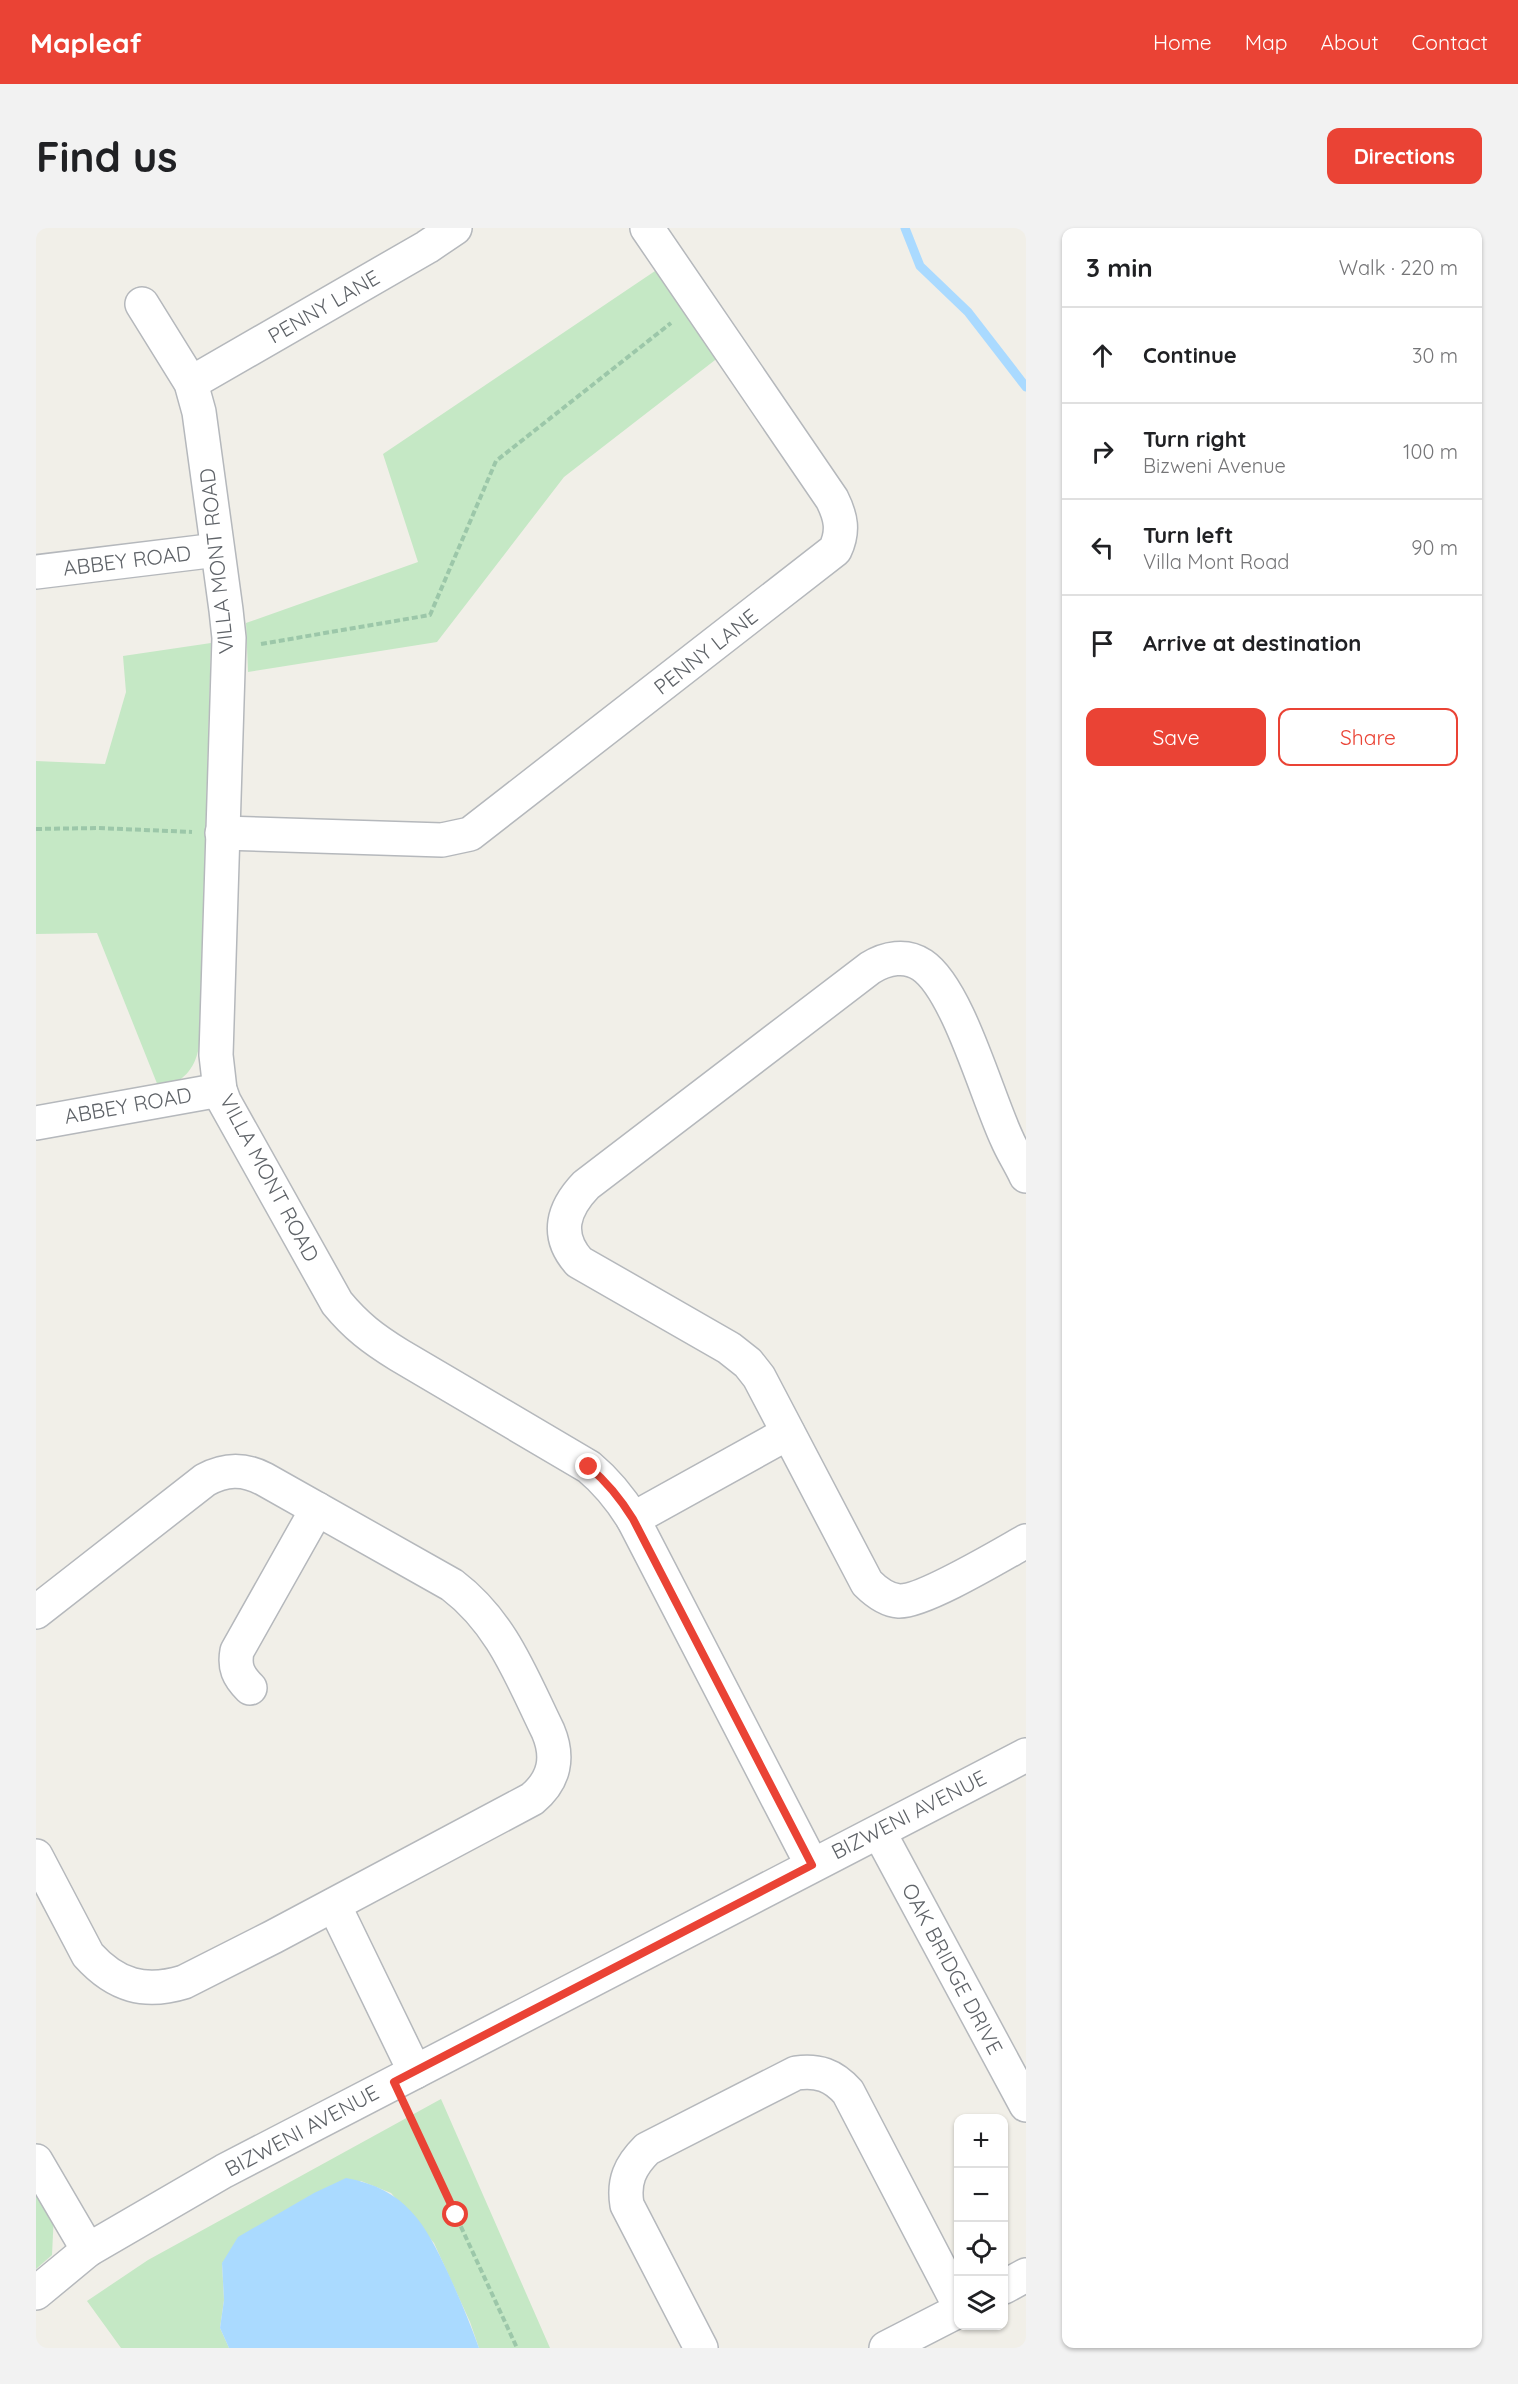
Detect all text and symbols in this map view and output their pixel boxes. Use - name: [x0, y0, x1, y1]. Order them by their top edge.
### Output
- text: Mapleaf: [30, 25, 142, 60]
- text: Home: [1153, 29, 1212, 55]
- text: Map: [1245, 29, 1288, 55]
- text: About: [1321, 29, 1379, 55]
- text: Contact: [1412, 29, 1488, 55]
- button: Directions: [1327, 128, 1482, 184]
- text: Find us: [36, 130, 178, 183]
- text: 3 min: [1086, 251, 1153, 284]
- text: Walk · 220 m: [1339, 255, 1458, 280]
- street label: PENNY LANE: [263, 264, 384, 349]
- icon: ahead: [1086, 339, 1119, 372]
- text: Continue: [1143, 341, 1237, 369]
- text: 30 m: [1412, 343, 1458, 368]
- text: Turn right: [1143, 425, 1247, 453]
- icon: right: [1086, 435, 1119, 468]
- text: 100 m: [1403, 439, 1458, 464]
- text: Bizweni Avenue: [1143, 453, 1286, 478]
- street label: VILLA MONT ROAD: [193, 467, 239, 655]
- text: Turn left: [1143, 521, 1233, 549]
- icon: left: [1086, 531, 1119, 564]
- text: 90 m: [1411, 535, 1458, 560]
- street label: ABBEY ROAD: [61, 539, 192, 581]
- text: Villa Mont Road: [1143, 549, 1289, 574]
- street label: PENNY LANE: [648, 603, 762, 700]
- icon: arrive: [1086, 627, 1119, 660]
- text: Arrive at destination: [1143, 629, 1361, 657]
- button: Save: [1086, 708, 1266, 766]
- button: Share: [1278, 708, 1458, 766]
- street label: ABBEY ROAD: [62, 1081, 194, 1129]
- street label: VILLA MONT ROAD: [215, 1089, 325, 1266]
- route end: [575, 1453, 601, 1479]
- street label: BIZWENI AVENUE: [827, 1764, 990, 1864]
- street label: OAK BRIDGE DRIVE: [897, 1878, 1009, 2059]
- street label: BIZWENI AVENUE: [220, 2079, 383, 2182]
- map controls: [954, 2114, 1008, 2330]
- button: +: [954, 2114, 1008, 2168]
- button: −: [954, 2168, 1008, 2222]
- route start: [442, 2201, 468, 2227]
- button: locate: [954, 2222, 1008, 2276]
- button: layers: [954, 2276, 1008, 2330]

